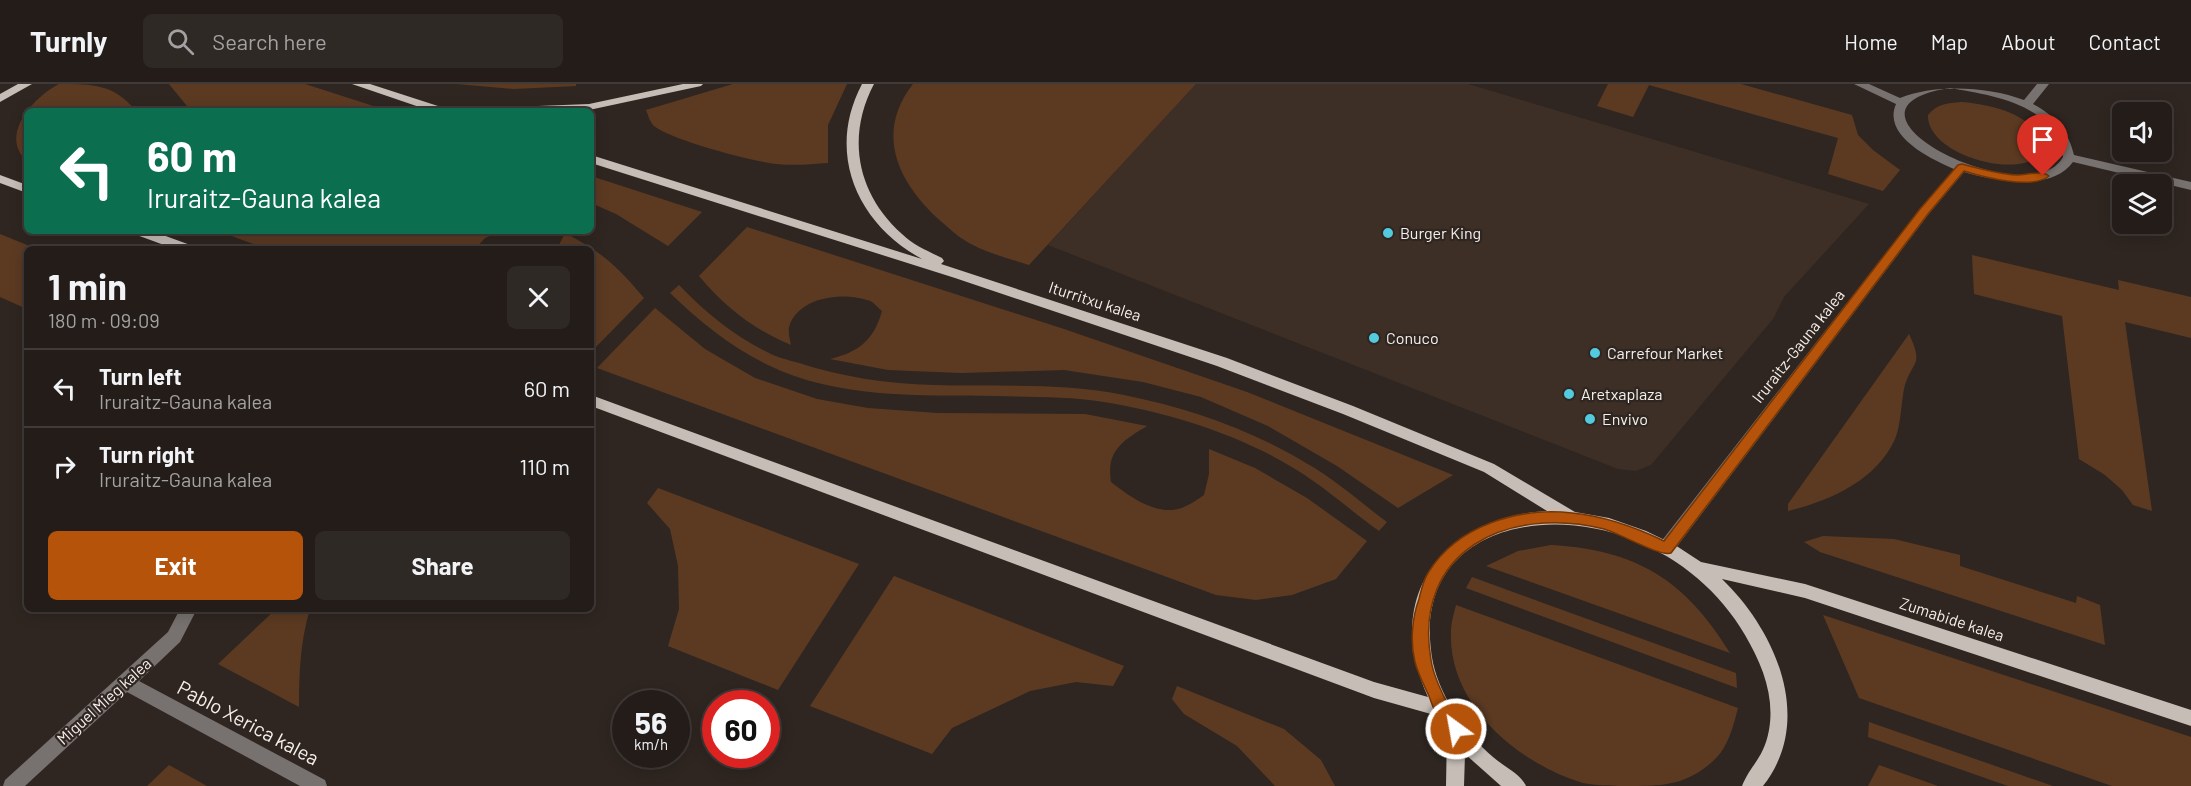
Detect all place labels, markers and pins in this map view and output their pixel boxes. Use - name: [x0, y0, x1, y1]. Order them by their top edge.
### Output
- pin: [2017, 114, 2068, 176]
- place label: Burger King: [1400, 223, 1481, 242]
- marker: Burger King: [1381, 226, 1395, 240]
- place label: Conuco: [1386, 328, 1439, 347]
- marker: Conuco: [1367, 331, 1381, 345]
- place label: Carrefour Market: [1607, 343, 1723, 362]
- marker: Carrefour Market: [1588, 346, 1602, 360]
- place label: Aretxaplaza: [1581, 384, 1663, 403]
- marker: Aretxaplaza: [1562, 387, 1576, 401]
- place label: Envivo: [1602, 409, 1648, 428]
- marker: Envivo: [1583, 412, 1597, 426]

